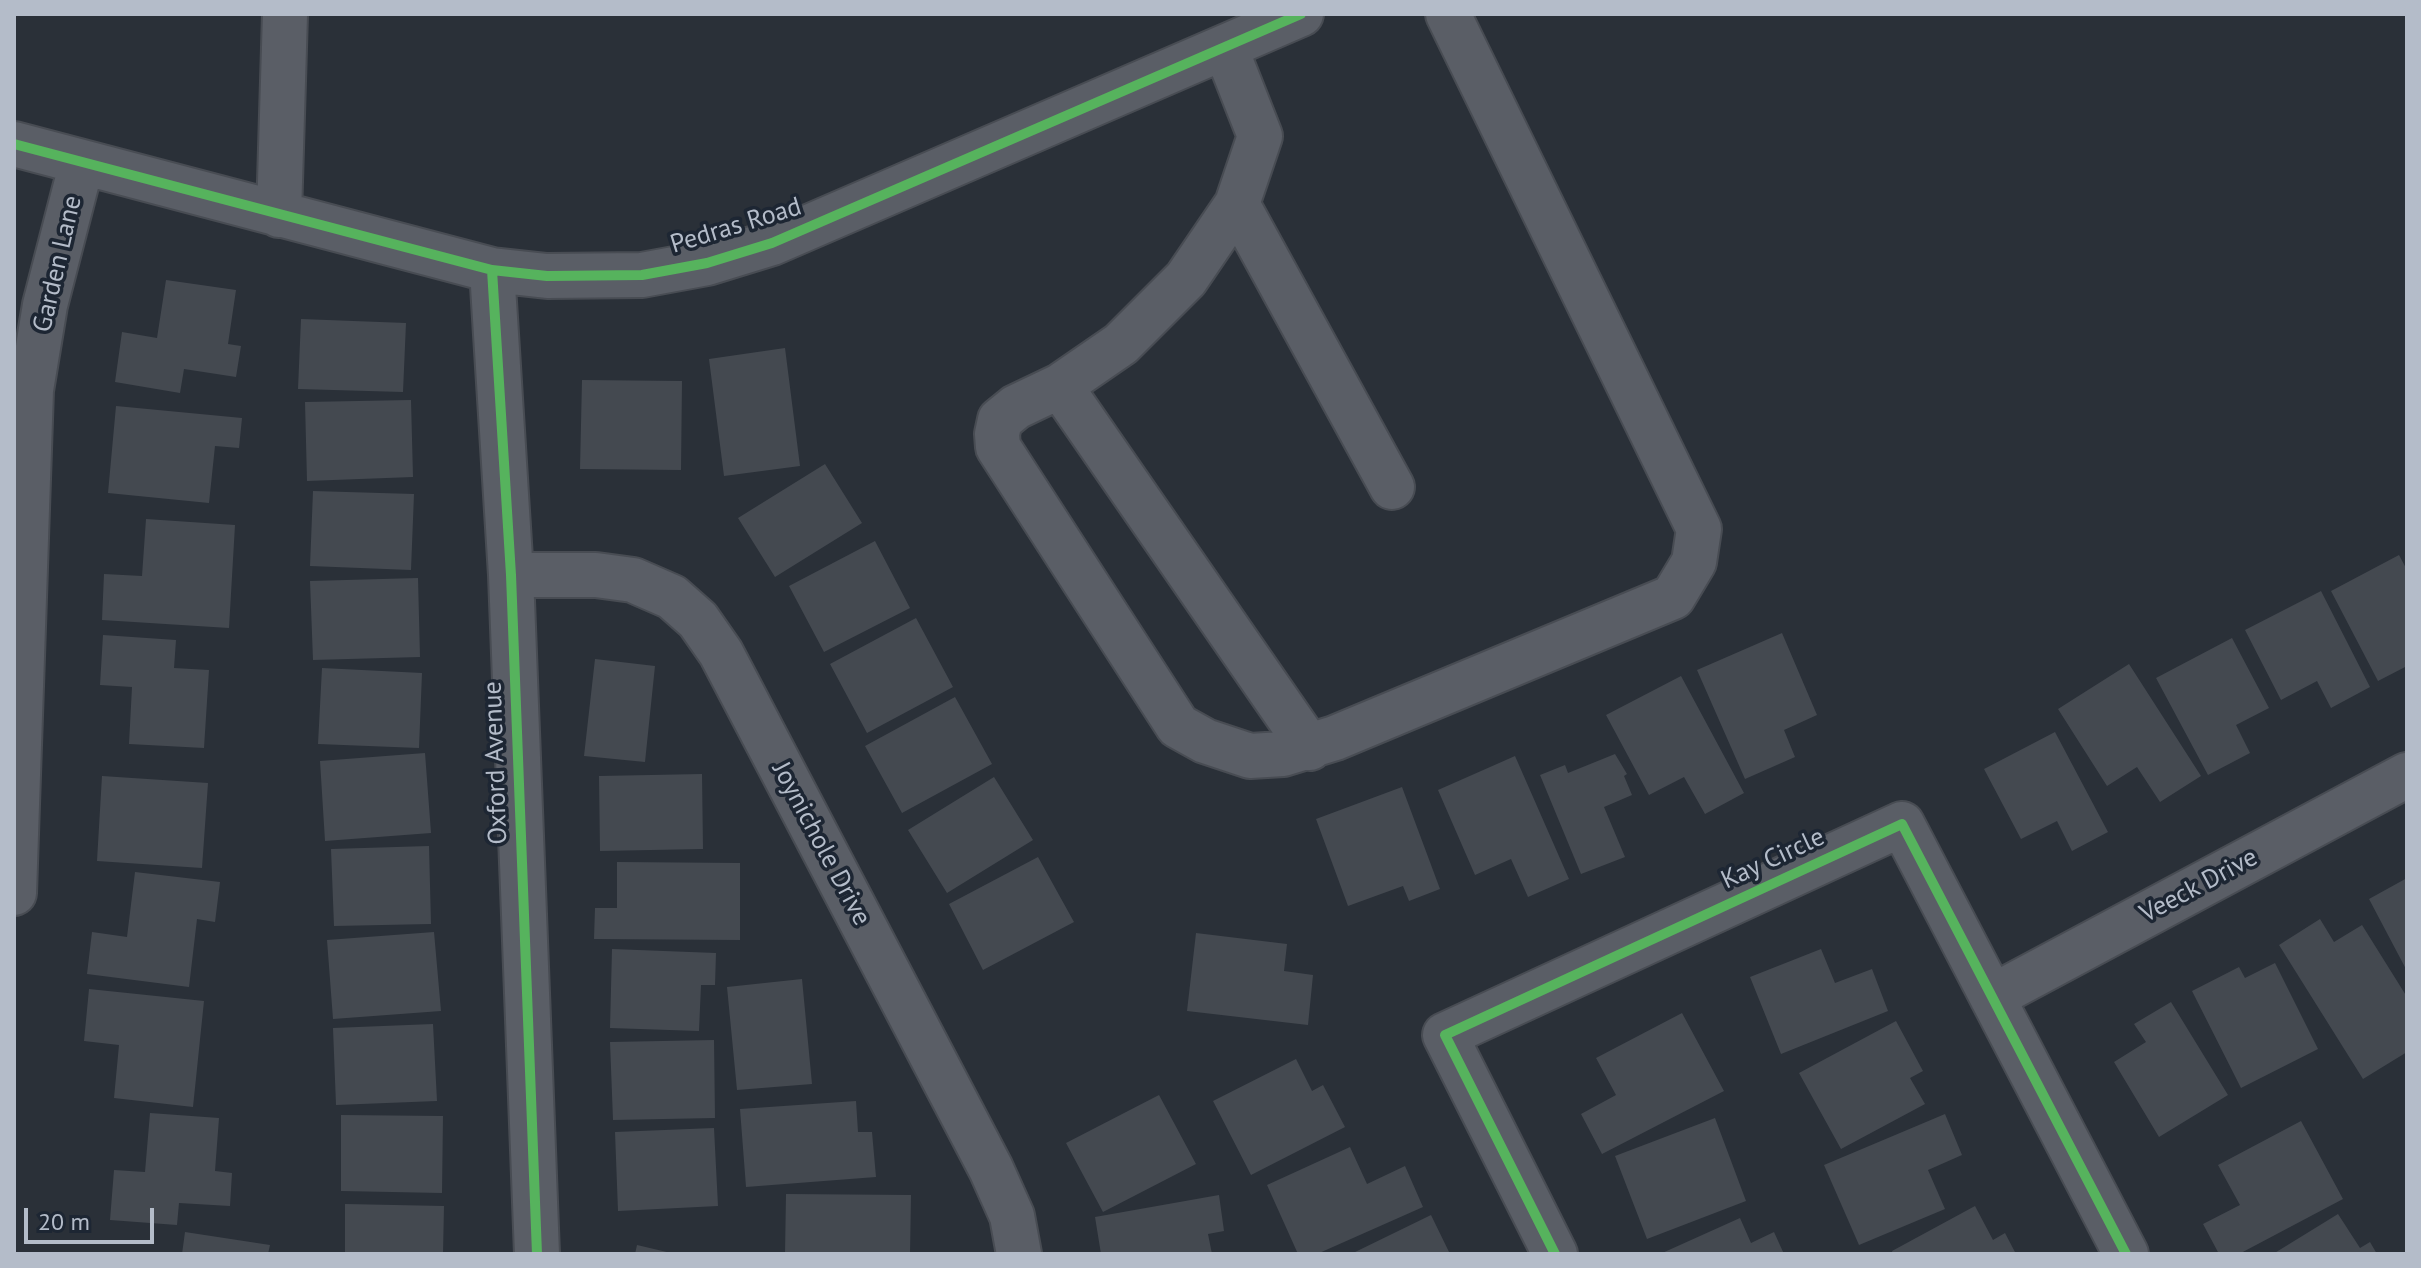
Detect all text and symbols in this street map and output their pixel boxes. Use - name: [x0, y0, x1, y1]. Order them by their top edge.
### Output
- street label: Pedras Road: [667, 191, 805, 261]
- street label: Garden Lane: [27, 193, 89, 335]
- street label: Oxford Avenue: [478, 681, 514, 845]
- street label: Joynichole Drive: [765, 757, 877, 931]
- street label: Kay Circle: [1716, 822, 1830, 896]
- street label: Veeck Drive: [2135, 842, 2263, 930]
- scale bar: [28, 1192, 158, 1242]
- text: 20 m: [38, 1206, 90, 1237]

